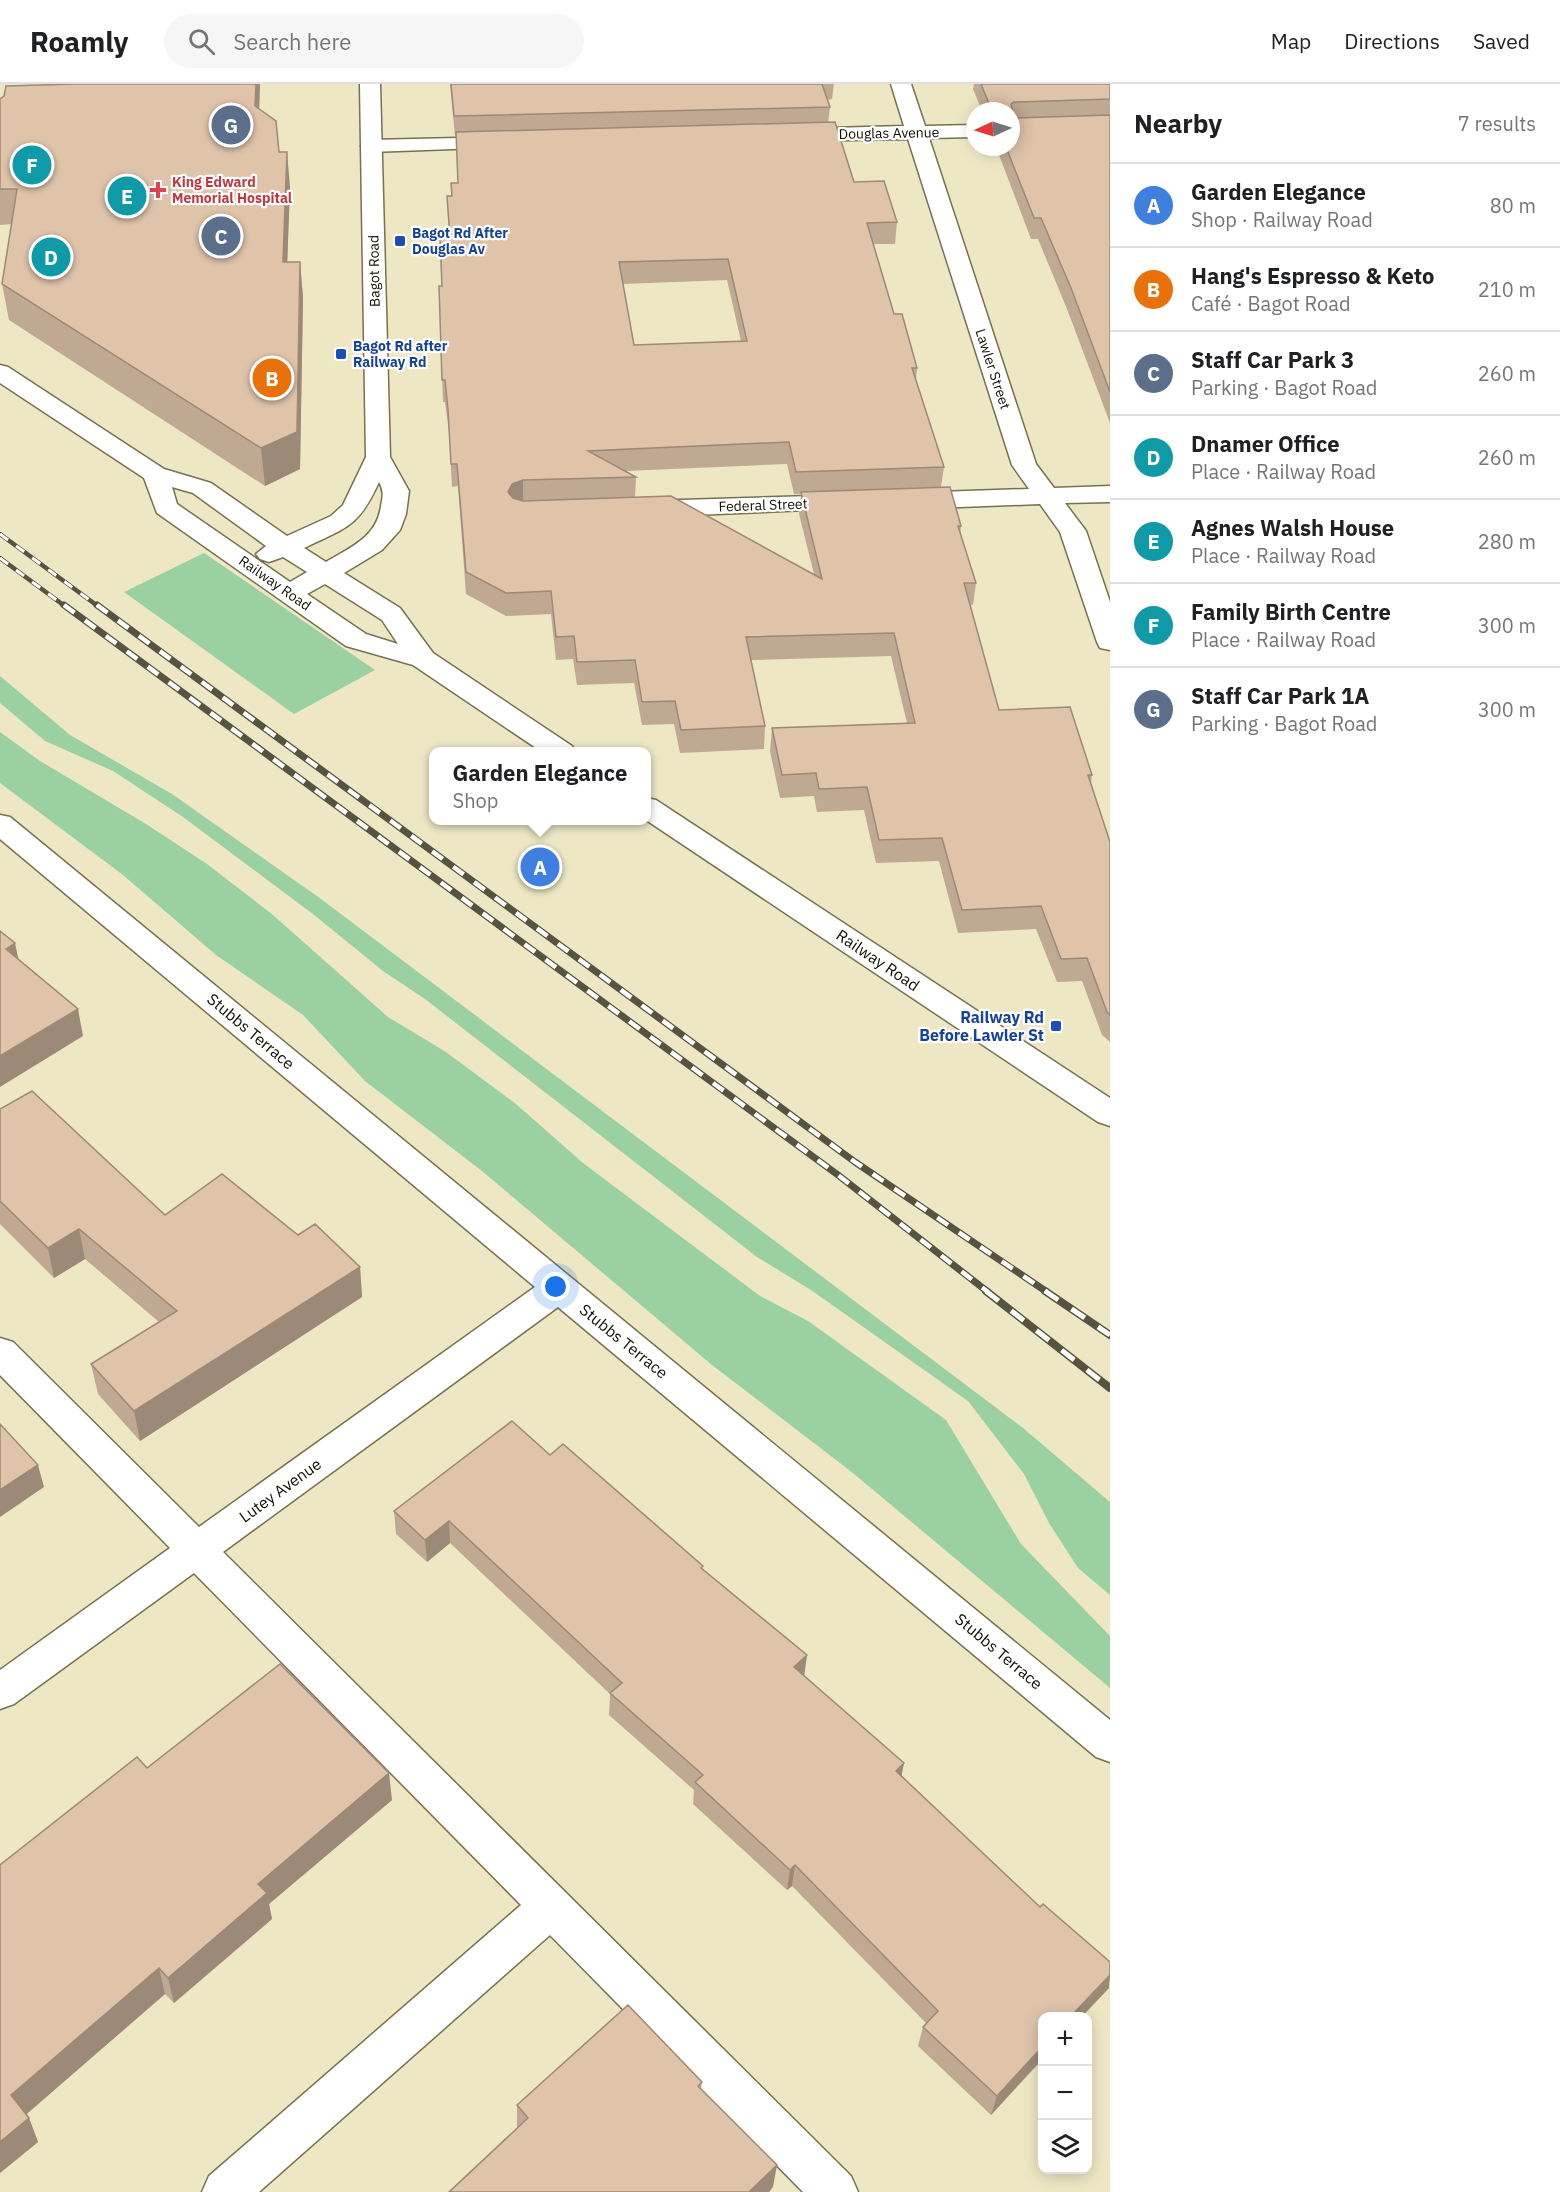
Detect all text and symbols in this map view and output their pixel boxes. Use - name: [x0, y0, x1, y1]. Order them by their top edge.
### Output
- search box: [164, 14, 584, 68]
- text: Roamly: [30, 23, 128, 60]
- icon: search: [185, 25, 218, 58]
- text: Search here: [233, 27, 351, 56]
- text: Map: [1271, 27, 1311, 55]
- text: Directions: [1344, 27, 1440, 55]
- text: Saved: [1473, 27, 1530, 55]
- pin: G: [212, 102, 250, 147]
- north arrow: [966, 102, 1020, 156]
- text: Nearby: [1134, 106, 1222, 140]
- text: 7 results: [1458, 110, 1536, 137]
- street label: Douglas Avenue: [838, 123, 940, 143]
- pin: F: [12, 142, 51, 188]
- place label: King Edward Memorial Hospital: [172, 173, 292, 207]
- pin: E: [108, 174, 146, 218]
- text: Garden Elegance: [1191, 177, 1366, 206]
- marker: King Edward Memorial Hospital: [149, 181, 167, 199]
- text: A: [1147, 192, 1160, 219]
- text: 80 m: [1490, 192, 1536, 219]
- text: Shop · Railway Road: [1191, 206, 1373, 233]
- pin: C: [202, 214, 240, 258]
- place label: Bagot Rd After Douglas Av: [412, 224, 508, 258]
- pin: D: [32, 234, 70, 279]
- marker: Bagot Rd After Douglas Av: [393, 234, 407, 248]
- street label: Bagot Road: [364, 235, 384, 307]
- text: Hang's Espresso & Keto: [1191, 261, 1435, 290]
- text: B: [1147, 276, 1160, 303]
- text: 210 m: [1478, 276, 1536, 303]
- text: Café · Bagot Road: [1191, 290, 1351, 317]
- street label: Lawler Street: [972, 326, 1014, 412]
- place label: Bagot Rd after Railway Rd: [353, 337, 448, 371]
- text: Staff Car Park 3: [1191, 345, 1354, 374]
- marker: Bagot Rd after Railway Rd: [334, 347, 348, 361]
- pin: B: [252, 356, 292, 400]
- text: C: [1147, 360, 1160, 387]
- text: 260 m: [1478, 360, 1536, 387]
- text: Parking · Bagot Road: [1191, 374, 1377, 401]
- text: Dnamer Office: [1191, 429, 1340, 458]
- text: D: [1147, 444, 1160, 471]
- text: 260 m: [1478, 444, 1536, 471]
- text: Place · Railway Road: [1191, 458, 1376, 485]
- street label: Federal Street: [718, 494, 808, 516]
- text: Agnes Walsh House: [1191, 513, 1394, 542]
- text: E: [1147, 528, 1160, 555]
- text: 280 m: [1478, 528, 1536, 555]
- text: Place · Railway Road: [1191, 542, 1376, 569]
- street label: Railway Road: [235, 552, 315, 614]
- text: Family Birth Centre: [1191, 597, 1391, 626]
- text: F: [1148, 612, 1159, 639]
- text: 300 m: [1478, 612, 1536, 639]
- text: Place · Railway Road: [1191, 626, 1376, 653]
- text: Staff Car Park 1A: [1191, 681, 1369, 710]
- text: G: [1146, 696, 1161, 723]
- text: 300 m: [1478, 696, 1536, 723]
- text: Parking · Bagot Road: [1191, 710, 1377, 737]
- popup: [429, 747, 651, 825]
- text: Garden Elegance: [453, 758, 627, 787]
- text: Shop: [453, 787, 498, 814]
- pin: A: [520, 844, 560, 890]
- street label: Railway Road: [833, 925, 923, 995]
- street label: Stubbs Terrace: [203, 989, 299, 1074]
- place label: Railway Rd Before Lawler St: [919, 1007, 1044, 1045]
- marker: Railway Rd Before Lawler St: [1049, 1019, 1063, 1033]
- your location: [541, 1272, 570, 1301]
- street label: Stubbs Terrace: [576, 1299, 672, 1383]
- street label: Lutey Avenue: [235, 1453, 325, 1526]
- street label: Stubbs Terrace: [951, 1609, 1047, 1694]
- map controls: [1038, 2012, 1092, 2174]
- button: +: [1038, 2012, 1092, 2066]
- button: −: [1038, 2066, 1092, 2120]
- button: layers: [1038, 2120, 1092, 2174]

